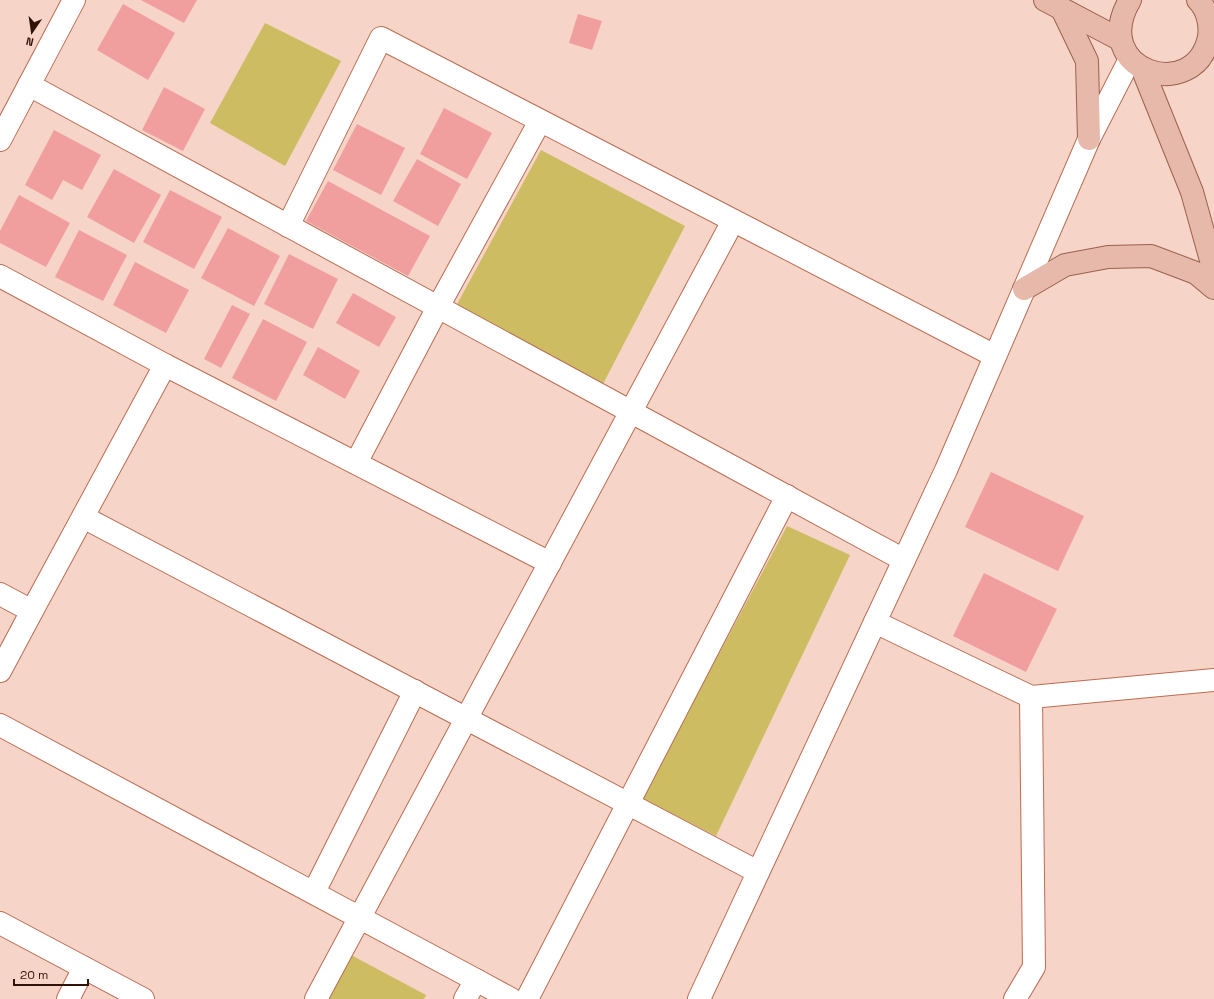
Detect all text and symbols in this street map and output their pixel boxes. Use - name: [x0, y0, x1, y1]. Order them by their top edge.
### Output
- north arrow: [12, 12, 52, 52]
- text: N: [25, 34, 35, 49]
- scale bar: [14, 961, 88, 987]
- text: 20 m: [20, 967, 48, 983]

